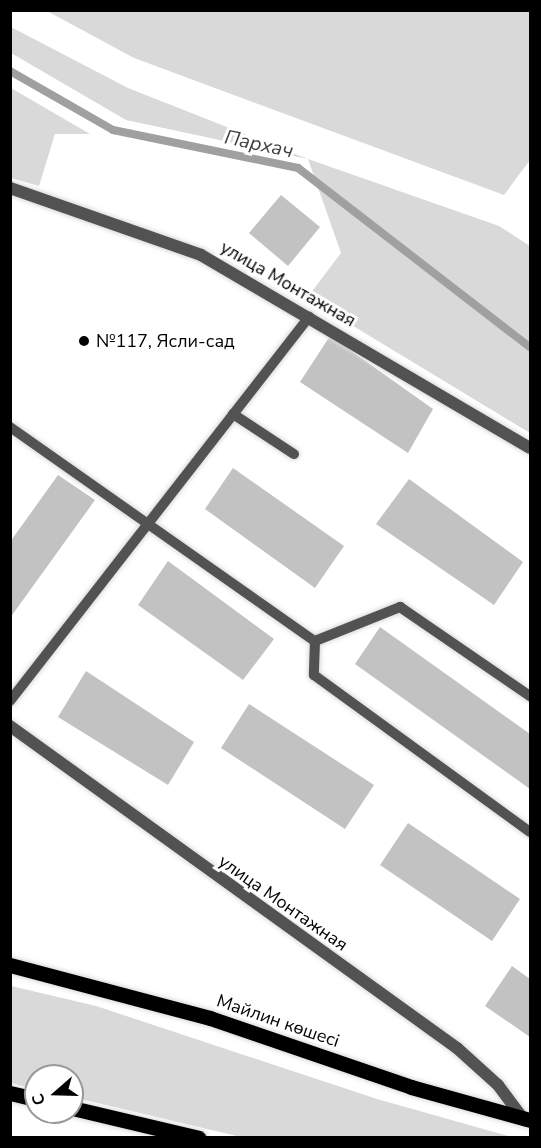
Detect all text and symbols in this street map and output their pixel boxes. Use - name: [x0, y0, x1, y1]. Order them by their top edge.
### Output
- water label: Пархач: [222, 125, 296, 163]
- street label: улица Монтажная: [216, 236, 360, 332]
- place label: №117, Ясли-сад: [96, 330, 235, 352]
- marker: №117, Ясли-сад: [77, 334, 91, 348]
- street label: улица Монтажная: [214, 850, 352, 956]
- street label: Майлин көшесі: [214, 990, 342, 1052]
- north arrow: [24, 1064, 84, 1124]
- text: С: [27, 1091, 51, 1108]

